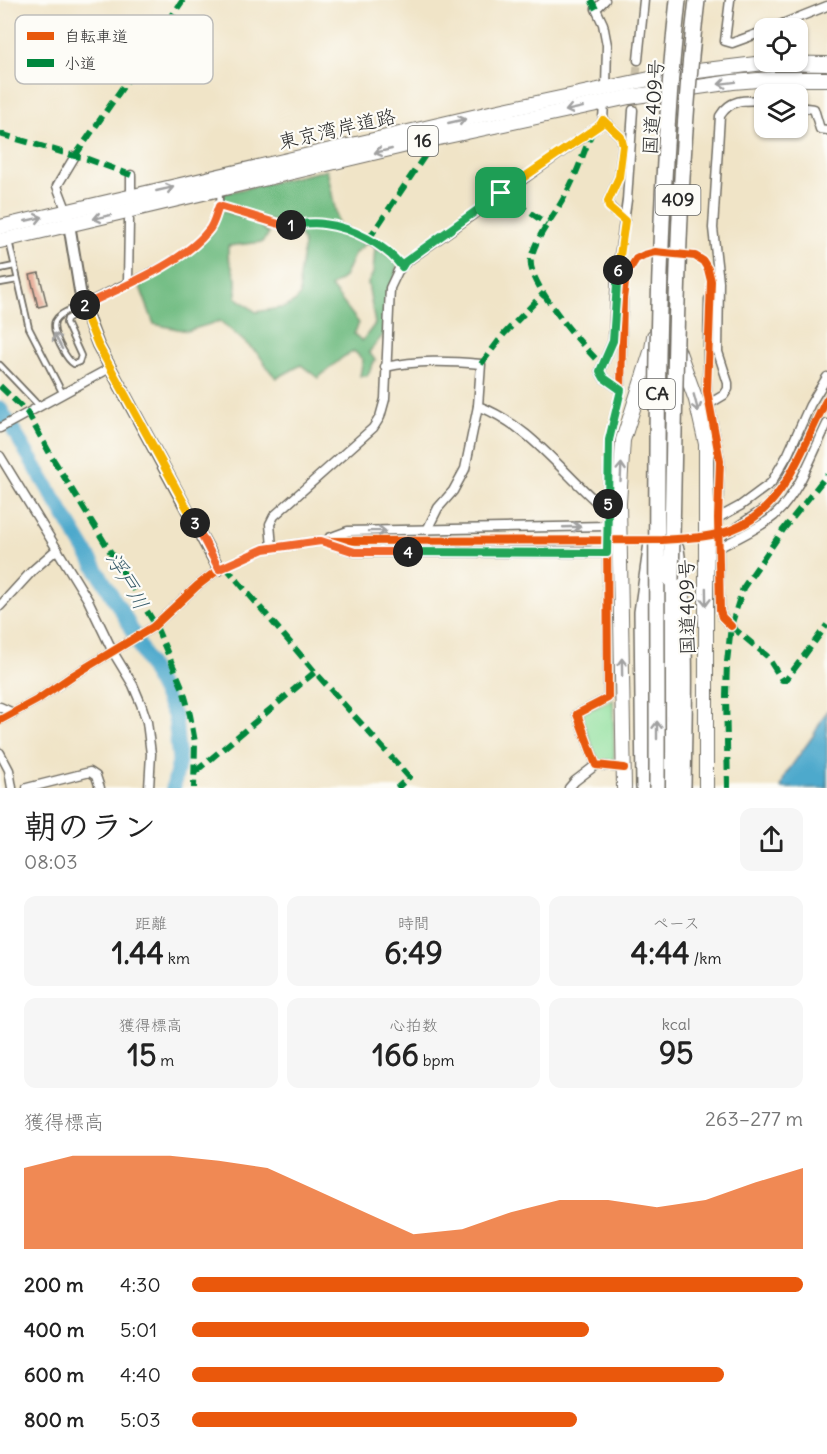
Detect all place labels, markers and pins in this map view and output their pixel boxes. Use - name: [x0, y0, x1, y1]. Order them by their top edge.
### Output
- pin: [475, 167, 526, 218]
- pin: 1: [276, 210, 306, 240]
- pin: 6: [603, 255, 633, 285]
- pin: 2: [70, 290, 100, 320]
- pin: 5: [593, 489, 623, 519]
- pin: 3: [180, 508, 210, 538]
- pin: 4: [393, 537, 423, 567]

